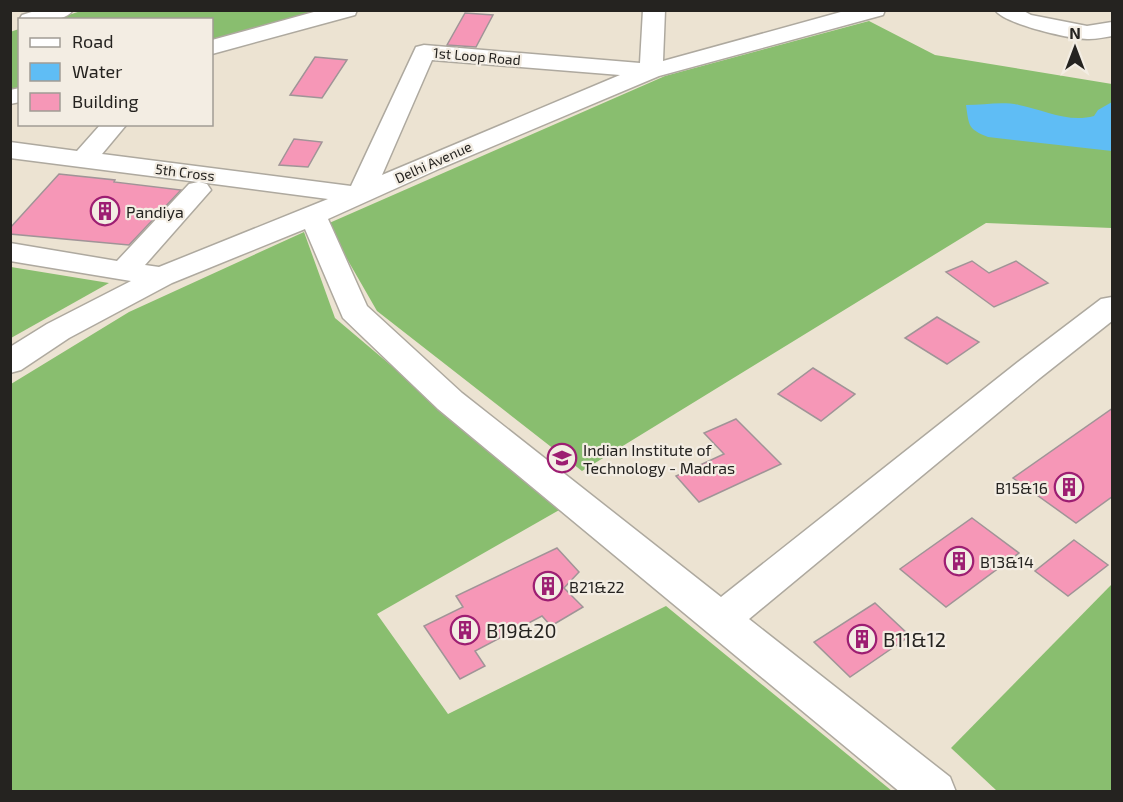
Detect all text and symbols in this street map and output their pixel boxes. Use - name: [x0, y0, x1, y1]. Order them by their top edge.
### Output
- legend: [18, 18, 213, 126]
- north arrow: [1045, 18, 1105, 78]
- text: N: [1069, 23, 1081, 42]
- text: Road: [72, 30, 113, 52]
- street label: 1st Loop Road: [433, 44, 521, 68]
- text: Water: [72, 60, 122, 82]
- text: Building: [72, 90, 139, 112]
- street label: Delhi Avenue: [392, 138, 474, 186]
- street label: 5th Cross: [154, 160, 216, 184]
- building icon: Pandiya: [89, 195, 121, 227]
- place label: Pandiya: [126, 202, 184, 221]
- place label: Indian Institute of Technology - Madras: [583, 440, 735, 477]
- school or university icon: Indian Institute of Technology - Madras: [546, 442, 578, 474]
- building icon: B15&16: [1053, 471, 1085, 503]
- place label: B15&16: [995, 478, 1048, 497]
- building icon: B13&14: [943, 545, 975, 577]
- place label: B13&14: [980, 552, 1034, 571]
- building icon: B21&22: [532, 570, 564, 602]
- place label: B21&22: [569, 577, 625, 596]
- building icon: B19&20: [449, 614, 481, 646]
- place label: B19&20: [486, 618, 557, 642]
- building icon: B11&12: [846, 623, 878, 655]
- place label: B11&12: [883, 627, 946, 651]

